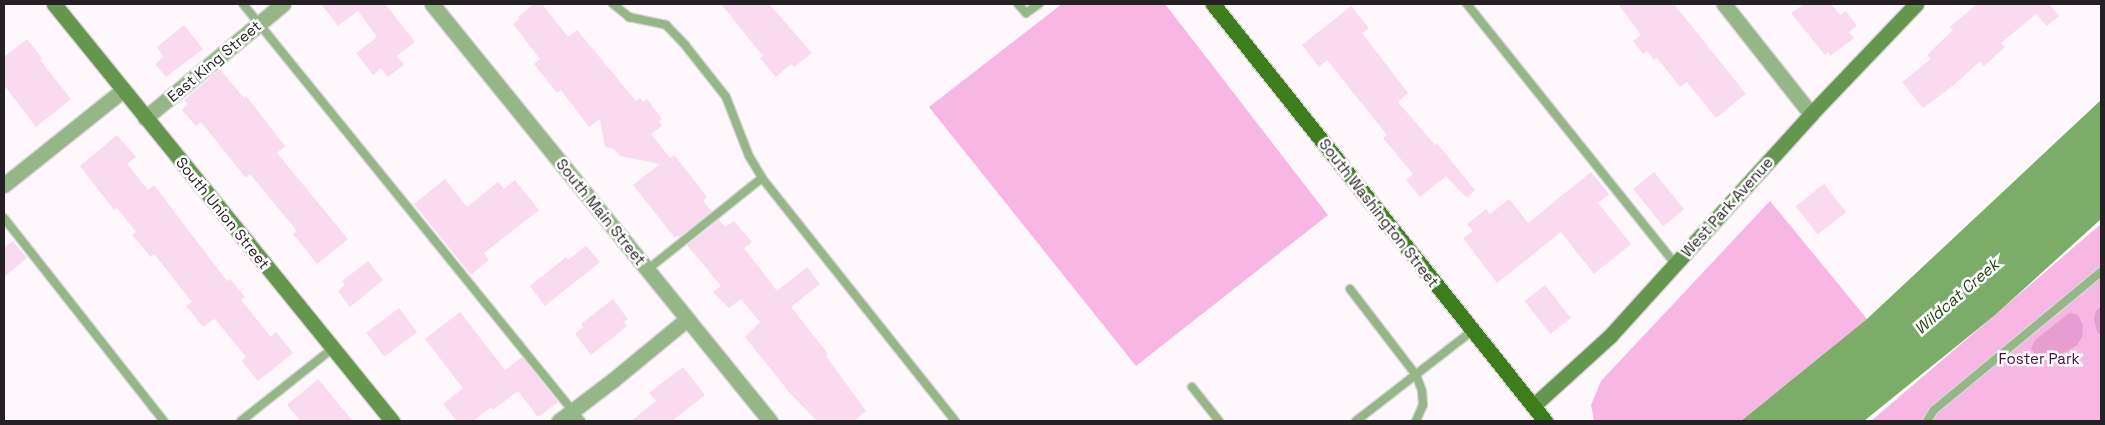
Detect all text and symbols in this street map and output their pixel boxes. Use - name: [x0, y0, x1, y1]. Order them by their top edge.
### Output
- street label: East King Street: [163, 17, 265, 105]
- street label: South Washington Street: [1315, 135, 1443, 291]
- street label: South Union Street: [172, 153, 274, 273]
- street label: West Park Avenue: [1677, 153, 1777, 261]
- street label: South Main Street: [553, 155, 649, 269]
- water label: Wildcat Creek: [1911, 255, 2003, 339]
- park label: Foster Park: [1998, 350, 2080, 368]

